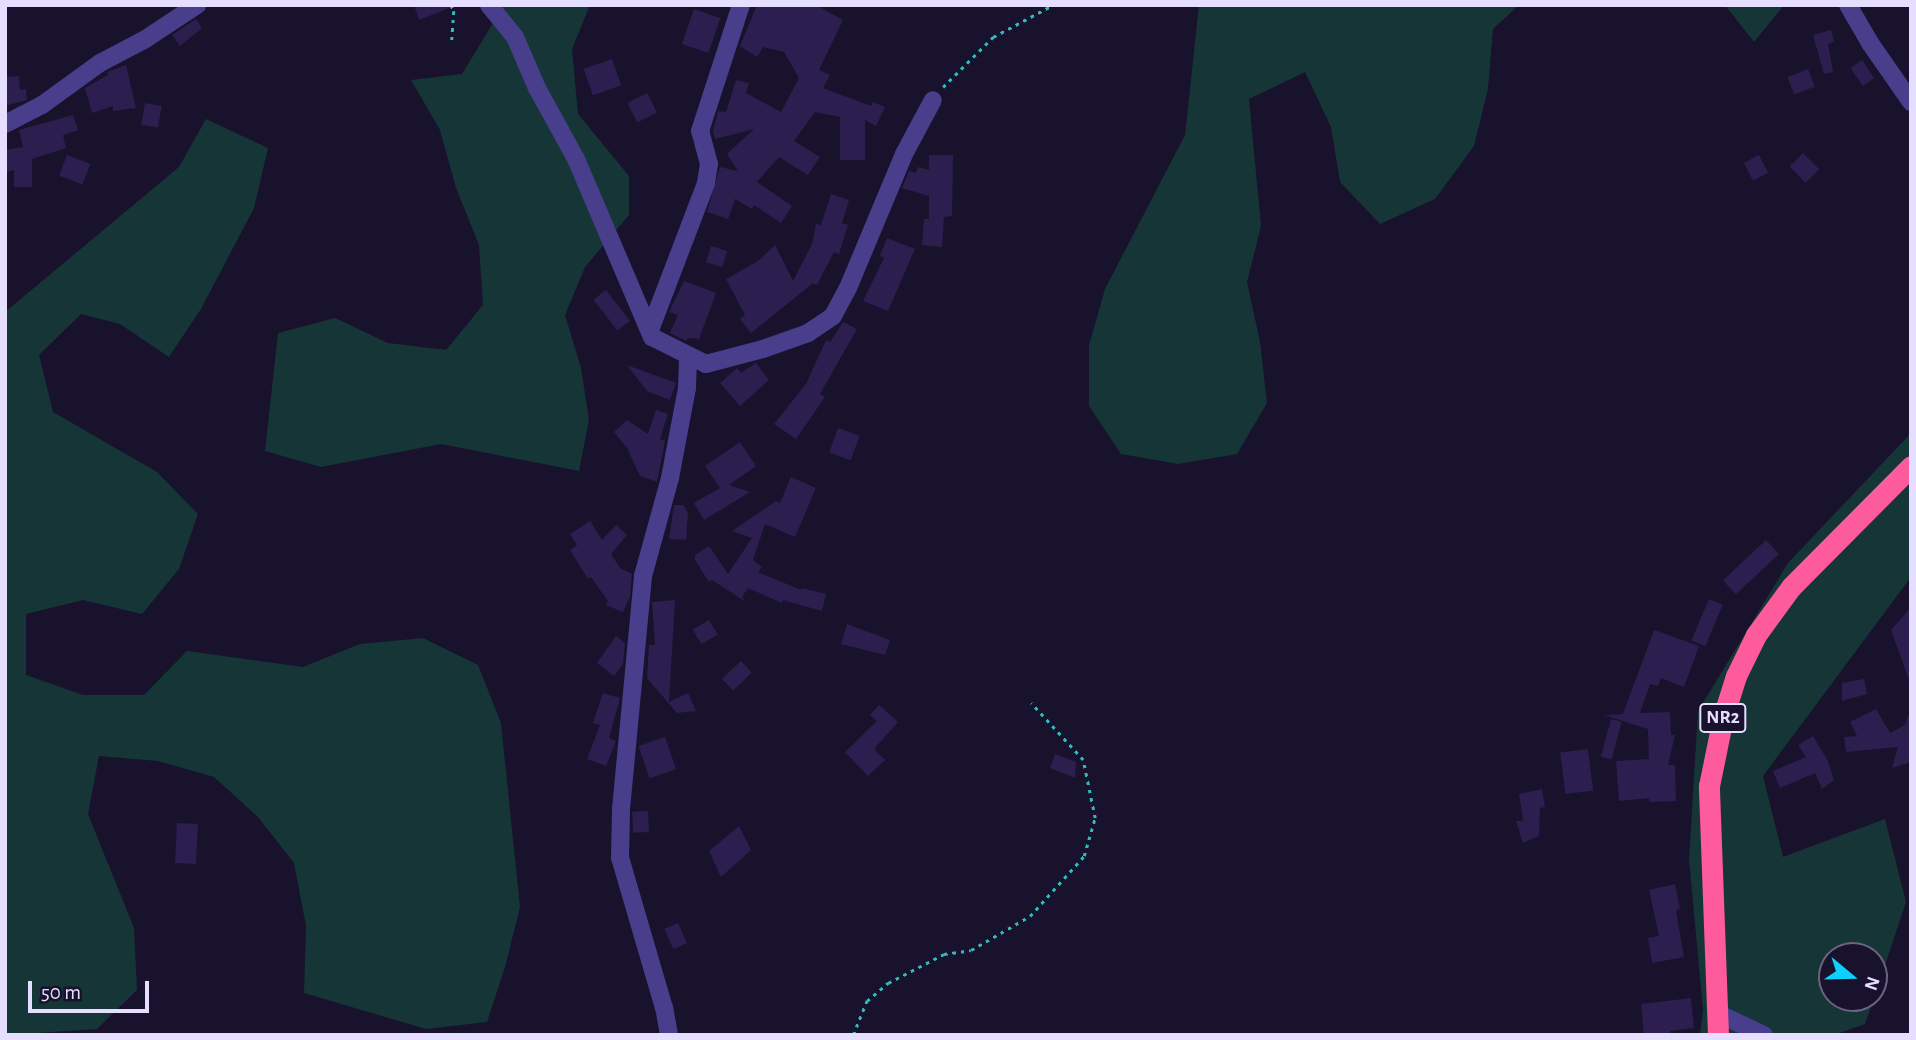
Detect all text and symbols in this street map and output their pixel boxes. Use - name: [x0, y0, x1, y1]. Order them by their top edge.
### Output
- road number: NR2: [1698, 702, 1748, 734]
- north arrow: [1818, 942, 1888, 1012]
- scale bar: [32, 967, 152, 1011]
- text: N: [1860, 974, 1883, 993]
- text: 50 m: [41, 982, 81, 1003]

